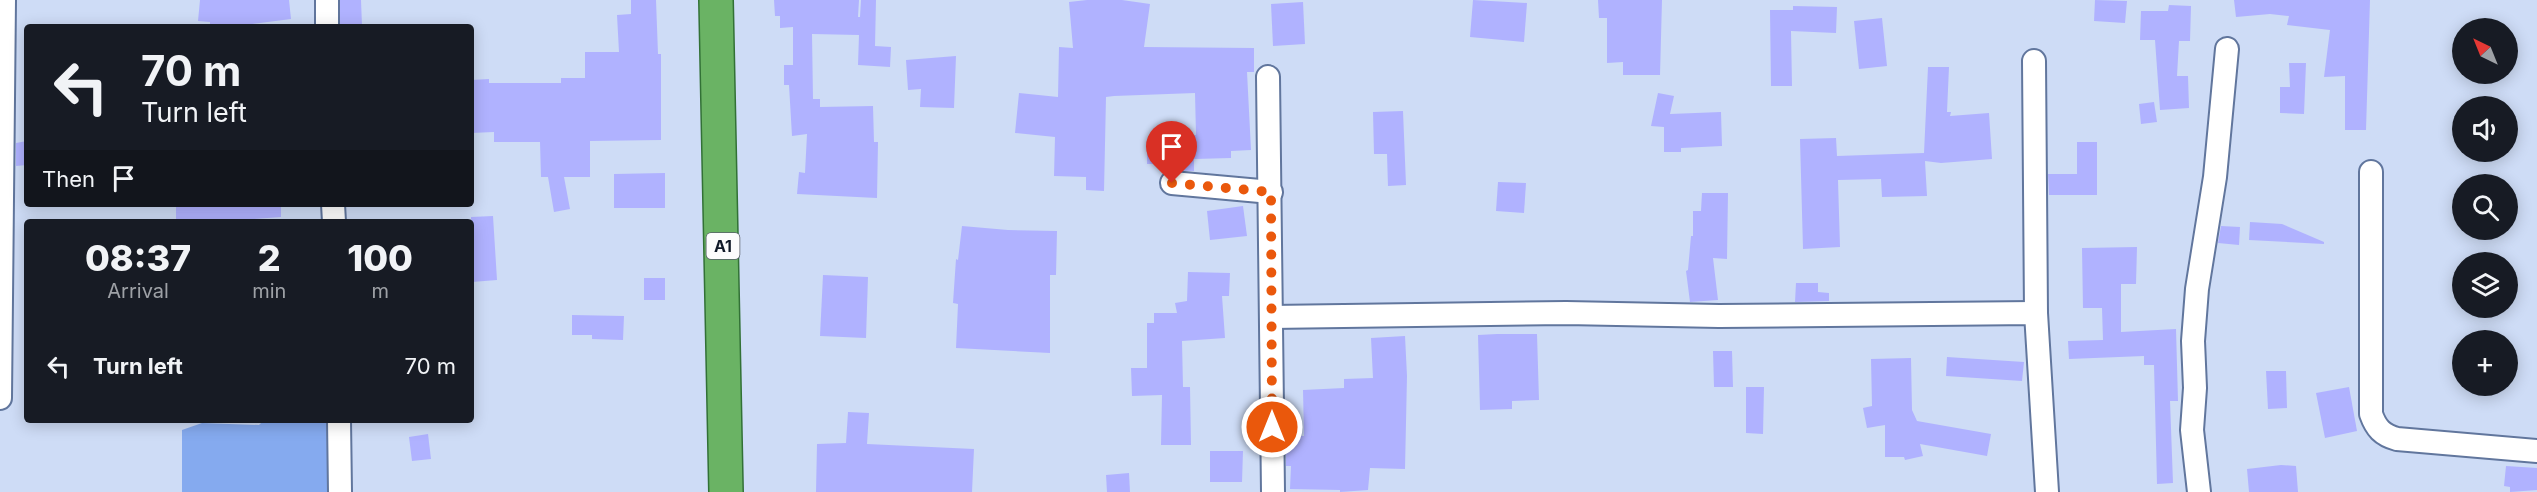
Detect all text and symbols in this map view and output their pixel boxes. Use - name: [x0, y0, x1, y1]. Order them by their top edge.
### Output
- north arrow: [2452, 18, 2518, 84]
- map controls: [2452, 18, 2518, 396]
- text: 70 m: [141, 45, 241, 96]
- icon: left: [42, 48, 120, 126]
- text: Turn left: [141, 96, 247, 129]
- button: sound: [2452, 96, 2518, 162]
- pin: [1146, 121, 1197, 183]
- icon: arrive: [1155, 130, 1188, 163]
- icon: arrive: [107, 162, 140, 195]
- text: Then: [42, 166, 95, 192]
- button: search: [2452, 174, 2518, 240]
- road number: A1: [706, 233, 740, 259]
- text: 08:37: [85, 236, 191, 280]
- text: 2: [258, 236, 281, 280]
- text: 100: [347, 236, 413, 280]
- button: layers: [2452, 252, 2518, 318]
- text: Arrival: [107, 279, 169, 303]
- text: min: [252, 279, 286, 303]
- text: m: [371, 279, 389, 303]
- button: +: [2452, 330, 2518, 396]
- icon: left: [42, 350, 75, 383]
- text: Turn left: [93, 353, 183, 379]
- text: 70 m: [405, 353, 456, 379]
- position arrow: [1240, 395, 1304, 459]

